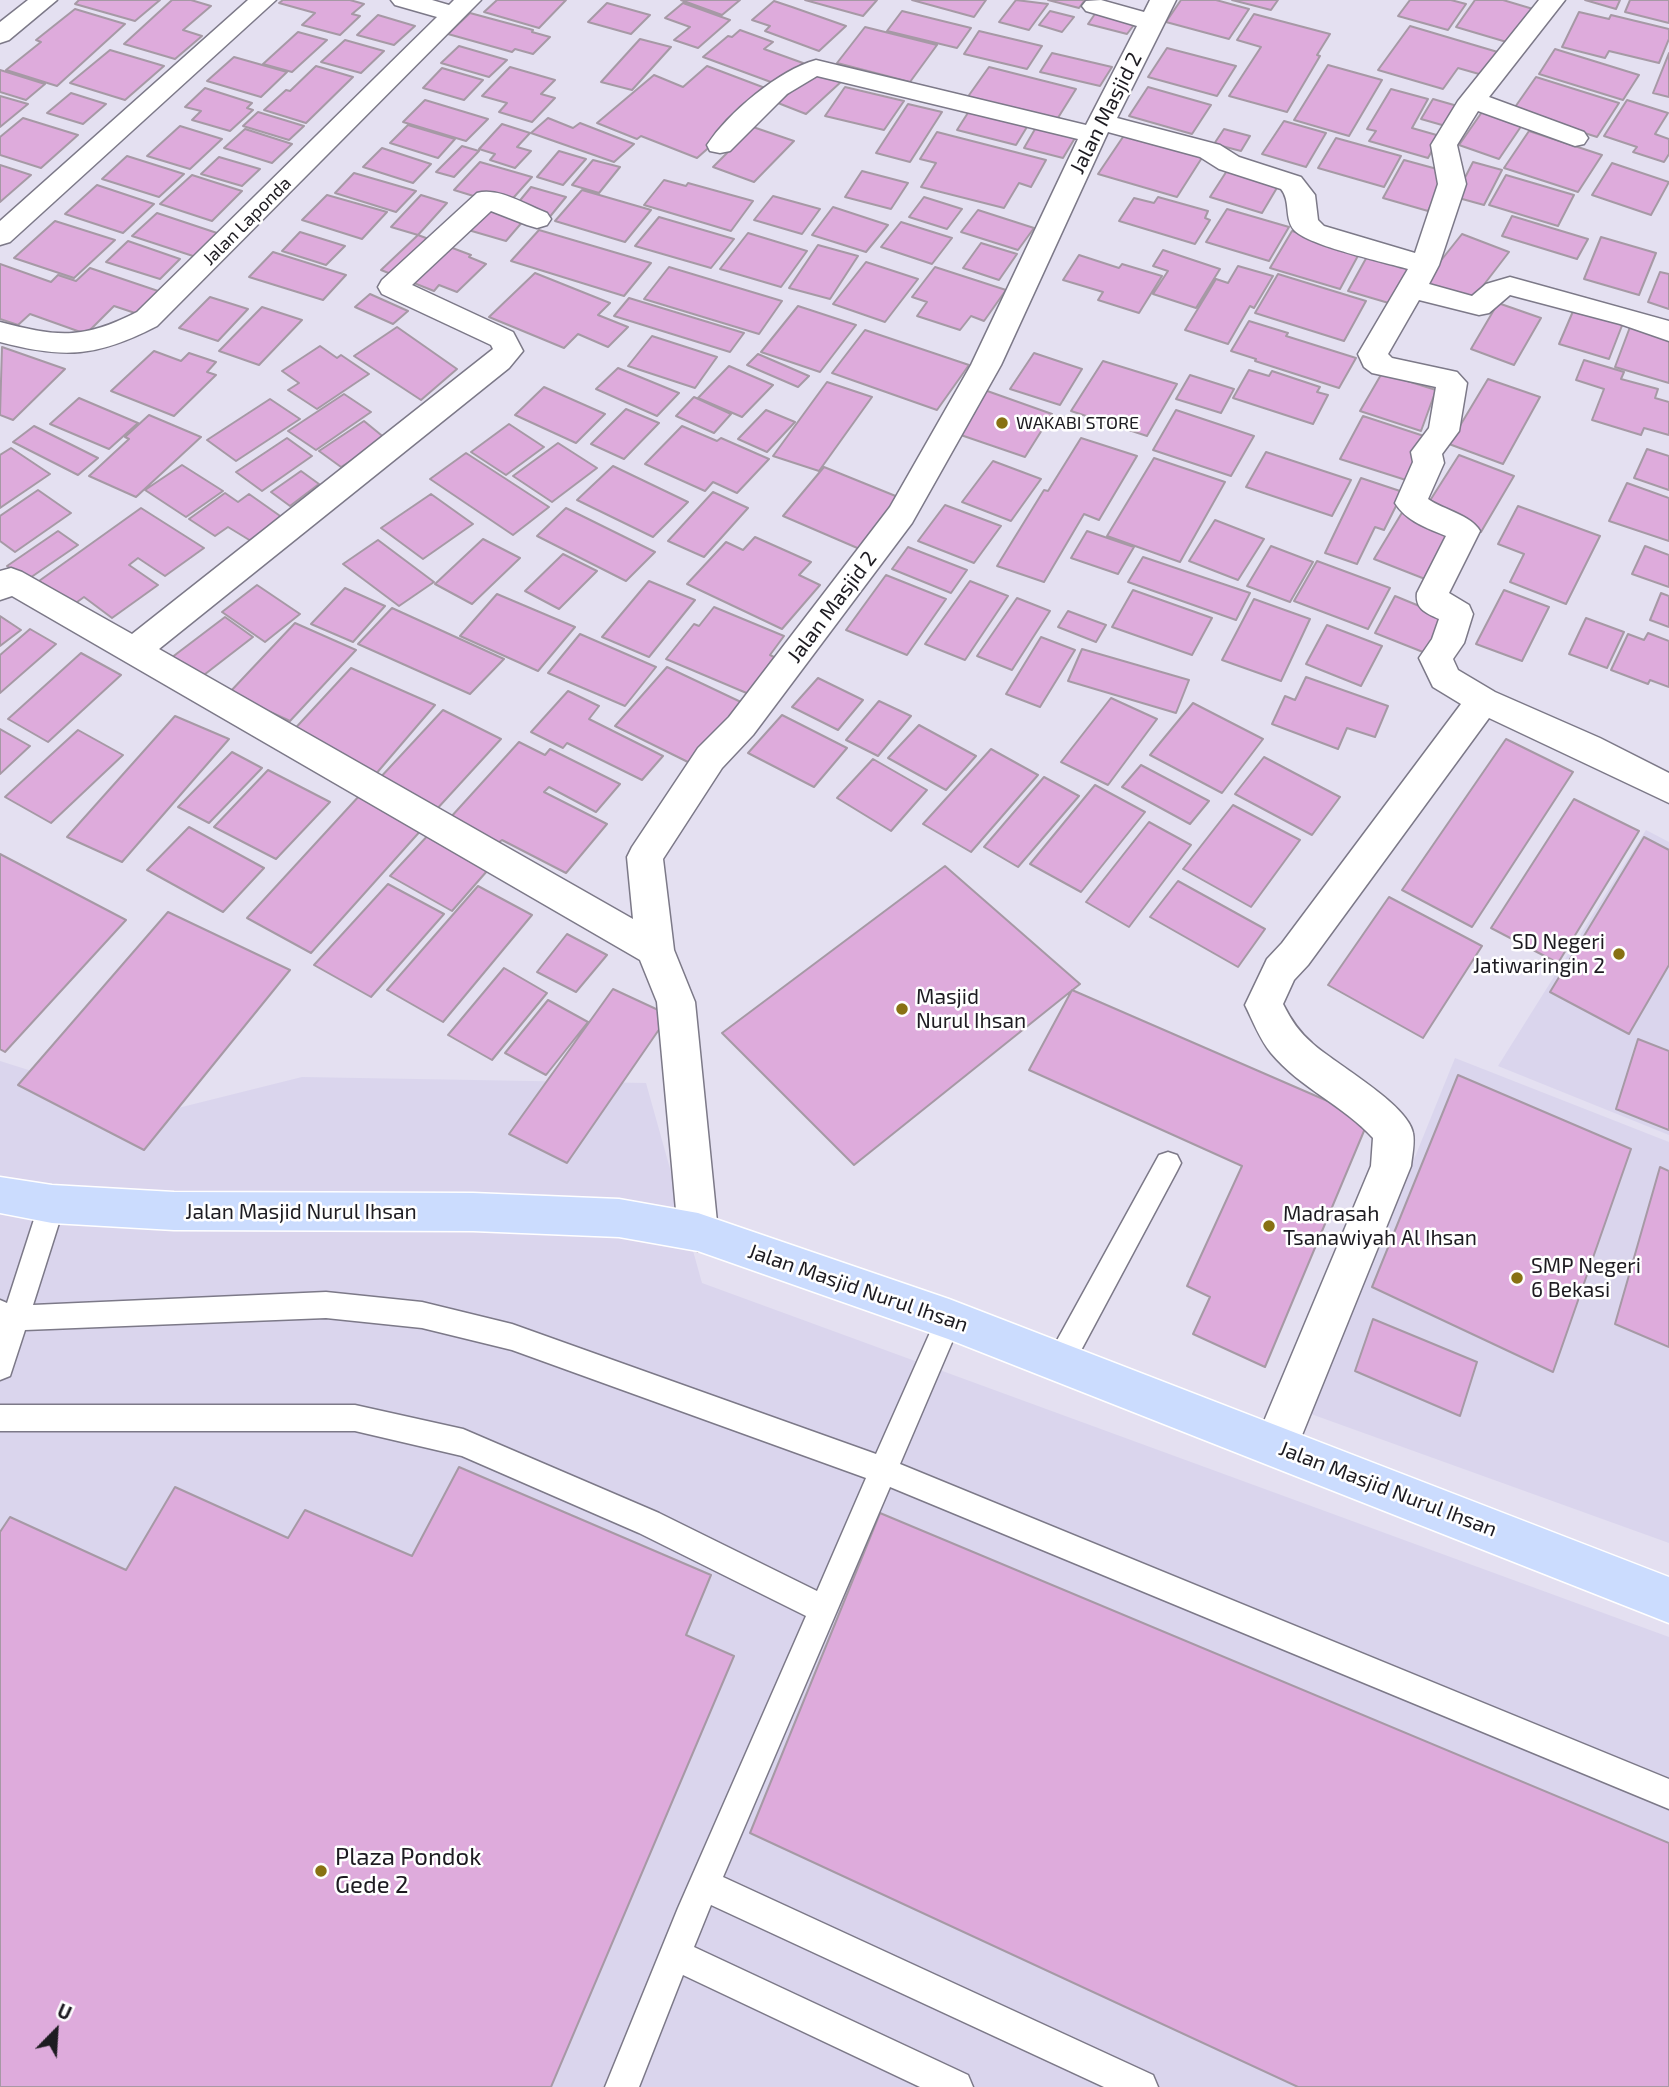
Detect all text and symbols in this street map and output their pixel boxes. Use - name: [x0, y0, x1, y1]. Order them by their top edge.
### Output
- street label: Jalan Masjid 2: [1065, 48, 1147, 178]
- street label: Jalan Laponda: [198, 172, 296, 270]
- place label: WAKABI STORE: [1016, 412, 1139, 434]
- marker: WAKABI STORE: [994, 415, 1010, 431]
- street label: Jalan Masjid 2: [782, 546, 882, 668]
- place label: SD Negeri Jatiwaringin 2: [1473, 929, 1605, 979]
- marker: SD Negeri Jatiwaringin 2: [1611, 946, 1627, 962]
- place label: Masjid Nurul Ihsan: [916, 984, 1026, 1034]
- marker: Masjid Nurul Ihsan: [894, 1001, 910, 1017]
- street label: Jalan Masjid Nurul Ihsan: [185, 1199, 417, 1225]
- place label: Madrasah Tsanawiyah Al Ihsan: [1283, 1201, 1477, 1251]
- marker: Madrasah Tsanawiyah Al Ihsan: [1261, 1218, 1277, 1234]
- street label: Jalan Masjid Nurul Ihsan: [745, 1238, 971, 1338]
- place label: SMP Negeri 6 Bekasi: [1531, 1253, 1641, 1303]
- marker: SMP Negeri 6 Bekasi: [1509, 1270, 1525, 1286]
- street label: Jalan Masjid Nurul Ihsan: [1276, 1436, 1500, 1542]
- place label: Plaza Pondok Gede 2: [335, 1843, 481, 1899]
- marker: Plaza Pondok Gede 2: [313, 1863, 329, 1879]
- north arrow: [21, 1996, 91, 2066]
- text: U: [54, 1998, 75, 2025]

